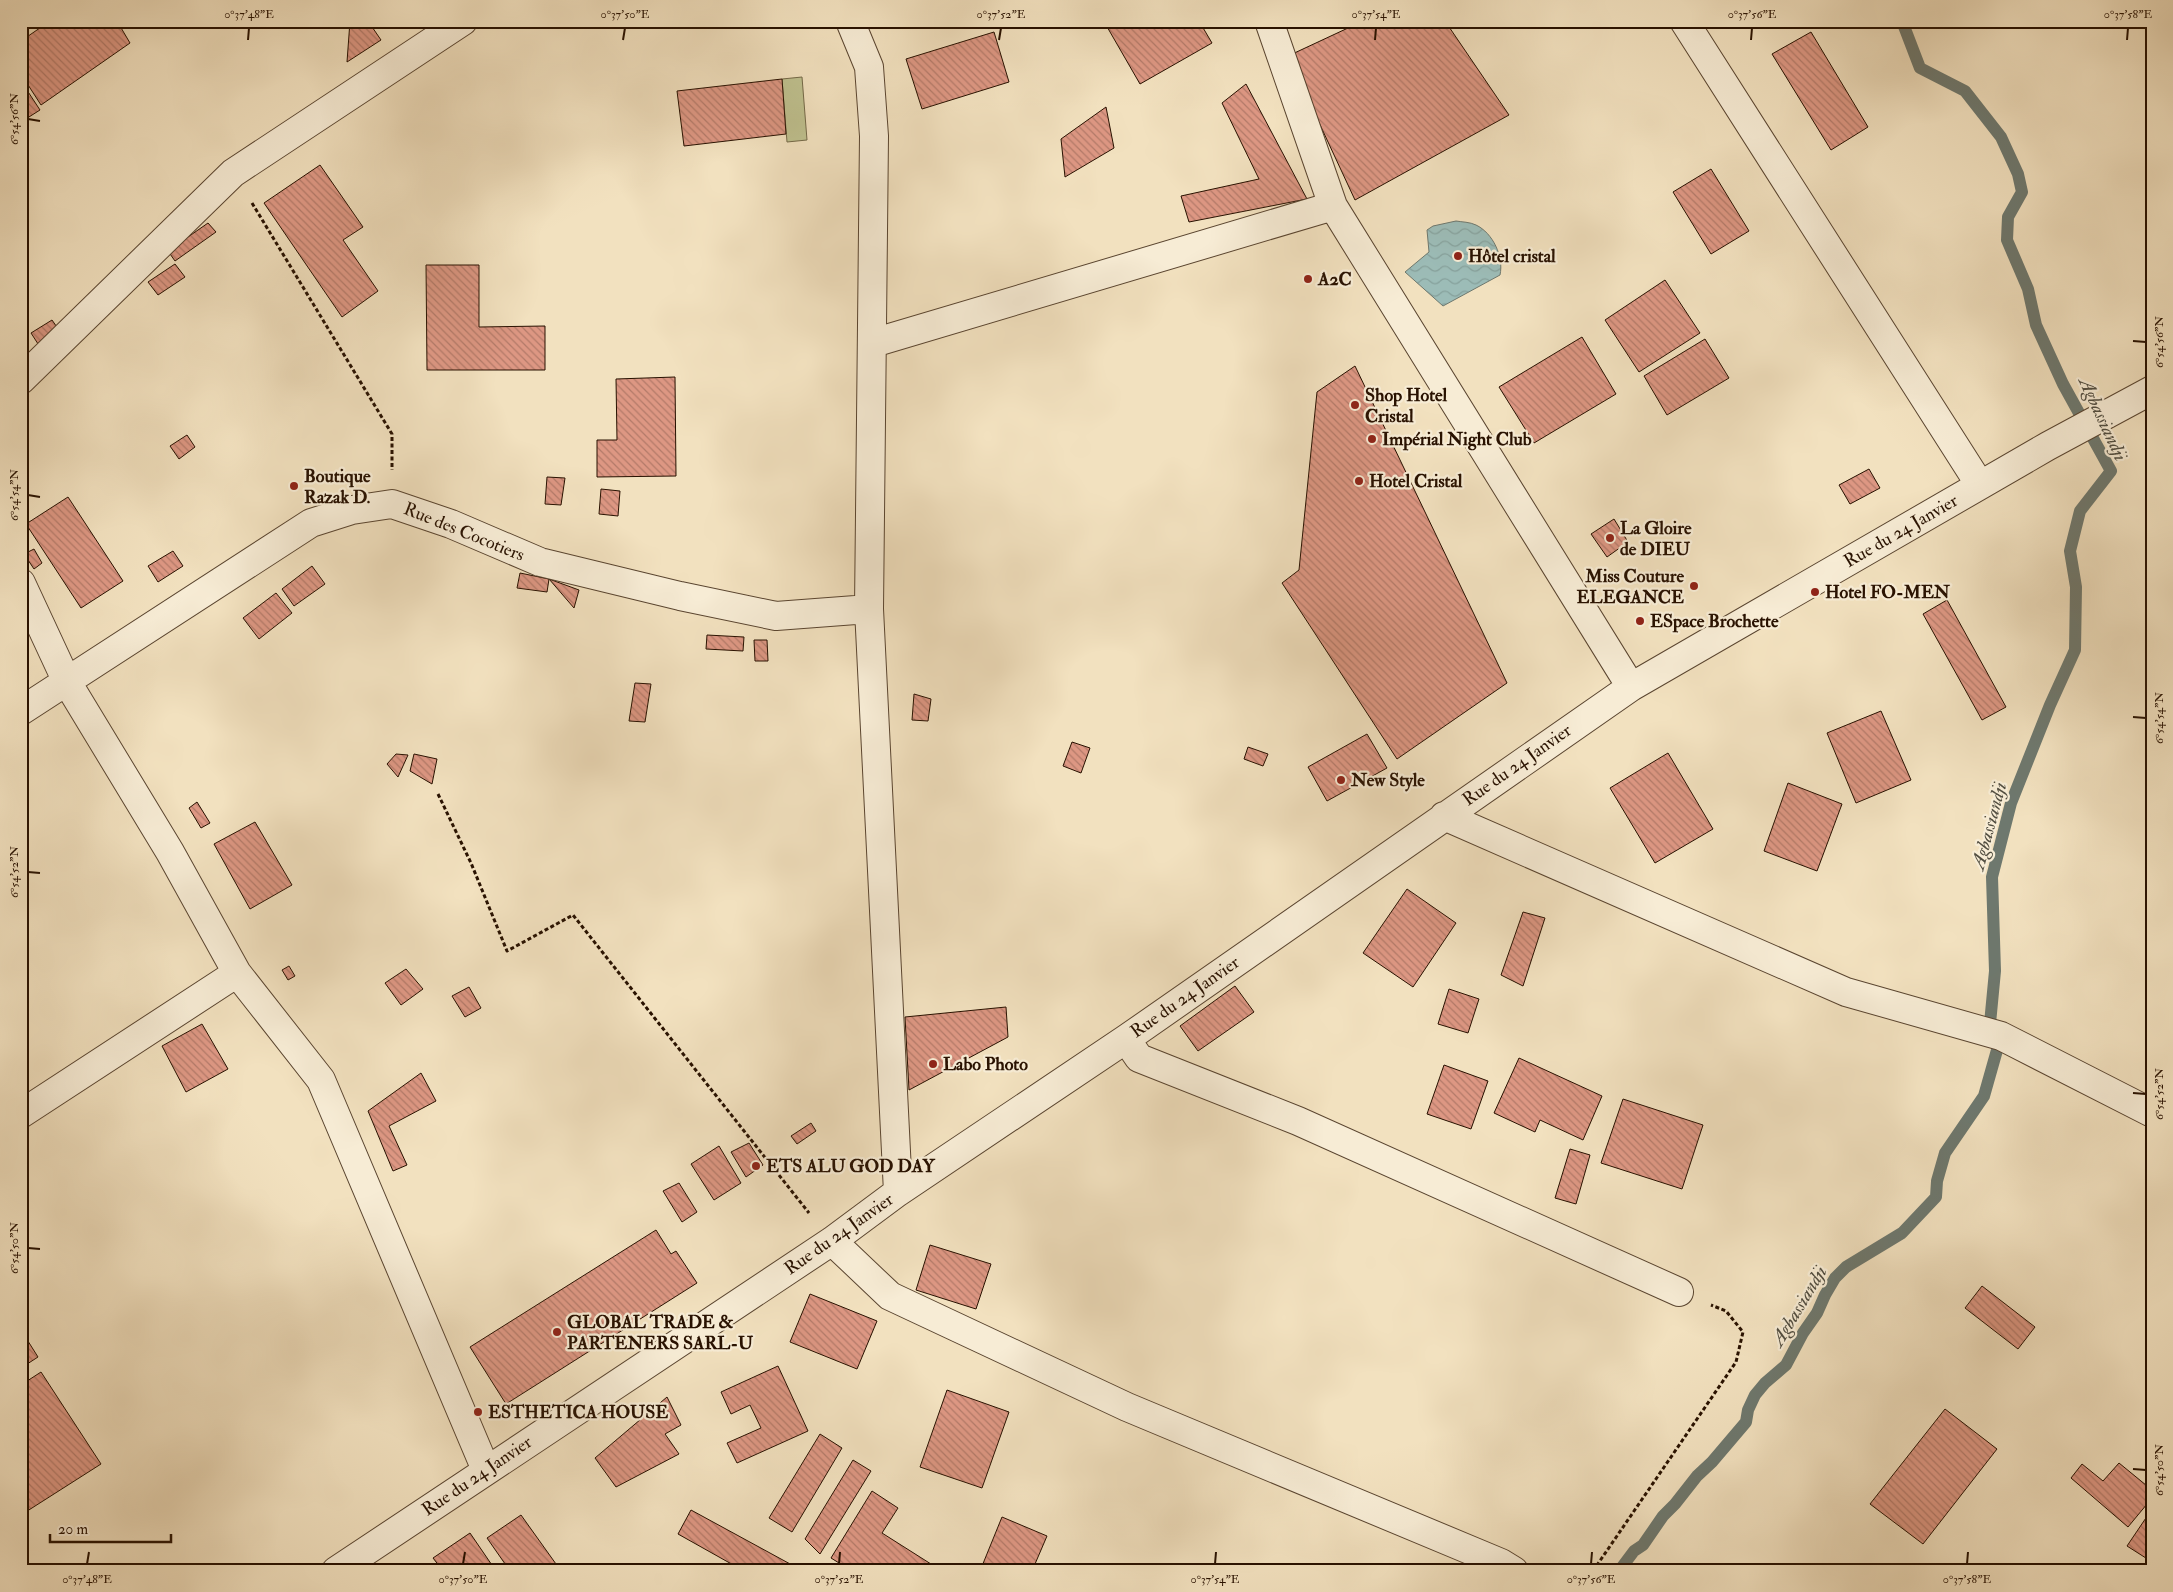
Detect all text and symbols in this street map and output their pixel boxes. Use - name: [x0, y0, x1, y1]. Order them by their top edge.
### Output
- text: 0°37'48"E: [224, 7, 274, 22]
- text: 0°37'50"E: [601, 7, 650, 22]
- text: 0°37'52"E: [977, 7, 1026, 22]
- text: 0°37'54"E: [1352, 7, 1401, 22]
- text: 0°37'56"E: [1728, 7, 1777, 22]
- text: 0°37'58"E: [2104, 7, 2153, 22]
- text: 6°54'56"N: [7, 93, 22, 145]
- place label: Hôtel cristal: [1468, 245, 1556, 268]
- marker: Hôtel cristal: [1452, 250, 1464, 262]
- place label: A2C: [1317, 268, 1352, 291]
- marker: A2C: [1302, 273, 1314, 285]
- text: 6°54'56"N: [2152, 316, 2167, 368]
- water label: Agbassiandji: [2072, 372, 2133, 465]
- place label: Shop Hotel Cristal: [1365, 384, 1448, 428]
- marker: Shop Hotel Cristal: [1349, 399, 1361, 411]
- place label: Impérial Night Club: [1382, 428, 1532, 451]
- marker: Impérial Night Club: [1366, 433, 1378, 445]
- place label: Boutique Razak D.: [304, 465, 371, 509]
- text: 6°54'54"N: [7, 469, 22, 521]
- place label: Hotel Cristal: [1369, 470, 1463, 493]
- marker: Hotel Cristal: [1353, 475, 1365, 487]
- marker: Boutique Razak D.: [288, 480, 300, 492]
- street label: Rue du 24 Janvier: [1840, 489, 1962, 573]
- street label: Rue des Cocotiers: [400, 497, 528, 567]
- place label: La Gloire de DIEU: [1620, 517, 1692, 561]
- marker: La Gloire de DIEU: [1604, 532, 1616, 544]
- place label: Miss Couture ELEGANCE: [1576, 565, 1684, 609]
- marker: Miss Couture ELEGANCE: [1688, 580, 1700, 592]
- place label: Hotel FO-MEN: [1825, 581, 1951, 604]
- marker: Hotel FO-MEN: [1809, 586, 1821, 598]
- place label: ESpace Brochette: [1650, 610, 1779, 633]
- marker: ESpace Brochette: [1634, 615, 1646, 627]
- text: 6°54'54"N: [2152, 692, 2167, 744]
- street label: Rue du 24 Janvier: [1458, 719, 1576, 811]
- place label: New Style: [1350, 769, 1425, 792]
- marker: New Style: [1335, 774, 1347, 786]
- water label: Agbassiandji: [1965, 780, 2012, 874]
- text: 6°54'52"N: [7, 846, 22, 898]
- street label: Rue du 24 Janvier: [1126, 951, 1244, 1043]
- place label: Labo Photo: [943, 1053, 1028, 1076]
- marker: Labo Photo: [927, 1058, 939, 1070]
- text: 6°54'52"N: [2152, 1068, 2167, 1120]
- place label: ETS ALU GOD DAY: [766, 1155, 936, 1178]
- marker: ETS ALU GOD DAY: [750, 1160, 762, 1172]
- street label: Rue du 24 Janvier: [780, 1188, 898, 1280]
- text: 6°54'50"N: [7, 1222, 22, 1274]
- water label: Agbassiandji: [1765, 1261, 1832, 1352]
- place label: GLOBAL TRADE & PARTENERS SARL-U: [567, 1311, 754, 1355]
- marker: GLOBAL TRADE & PARTENERS SARL-U: [551, 1326, 563, 1338]
- place label: ESTHETICA HOUSE: [488, 1401, 668, 1424]
- marker: ESTHETICA HOUSE: [472, 1406, 484, 1418]
- street label: Rue du 24 Janvier: [418, 1431, 537, 1521]
- text: 6°54'50"N: [2152, 1444, 2167, 1496]
- scale bar: [50, 1512, 171, 1544]
- text: 20 m: [58, 1520, 88, 1539]
- text: 0°37'48"E: [62, 1572, 112, 1587]
- text: 0°37'50"E: [439, 1572, 488, 1587]
- text: 0°37'52"E: [815, 1572, 864, 1587]
- text: 0°37'54"E: [1191, 1572, 1240, 1587]
- text: 0°37'56"E: [1567, 1572, 1616, 1587]
- text: 0°37'58"E: [1943, 1572, 1992, 1587]

